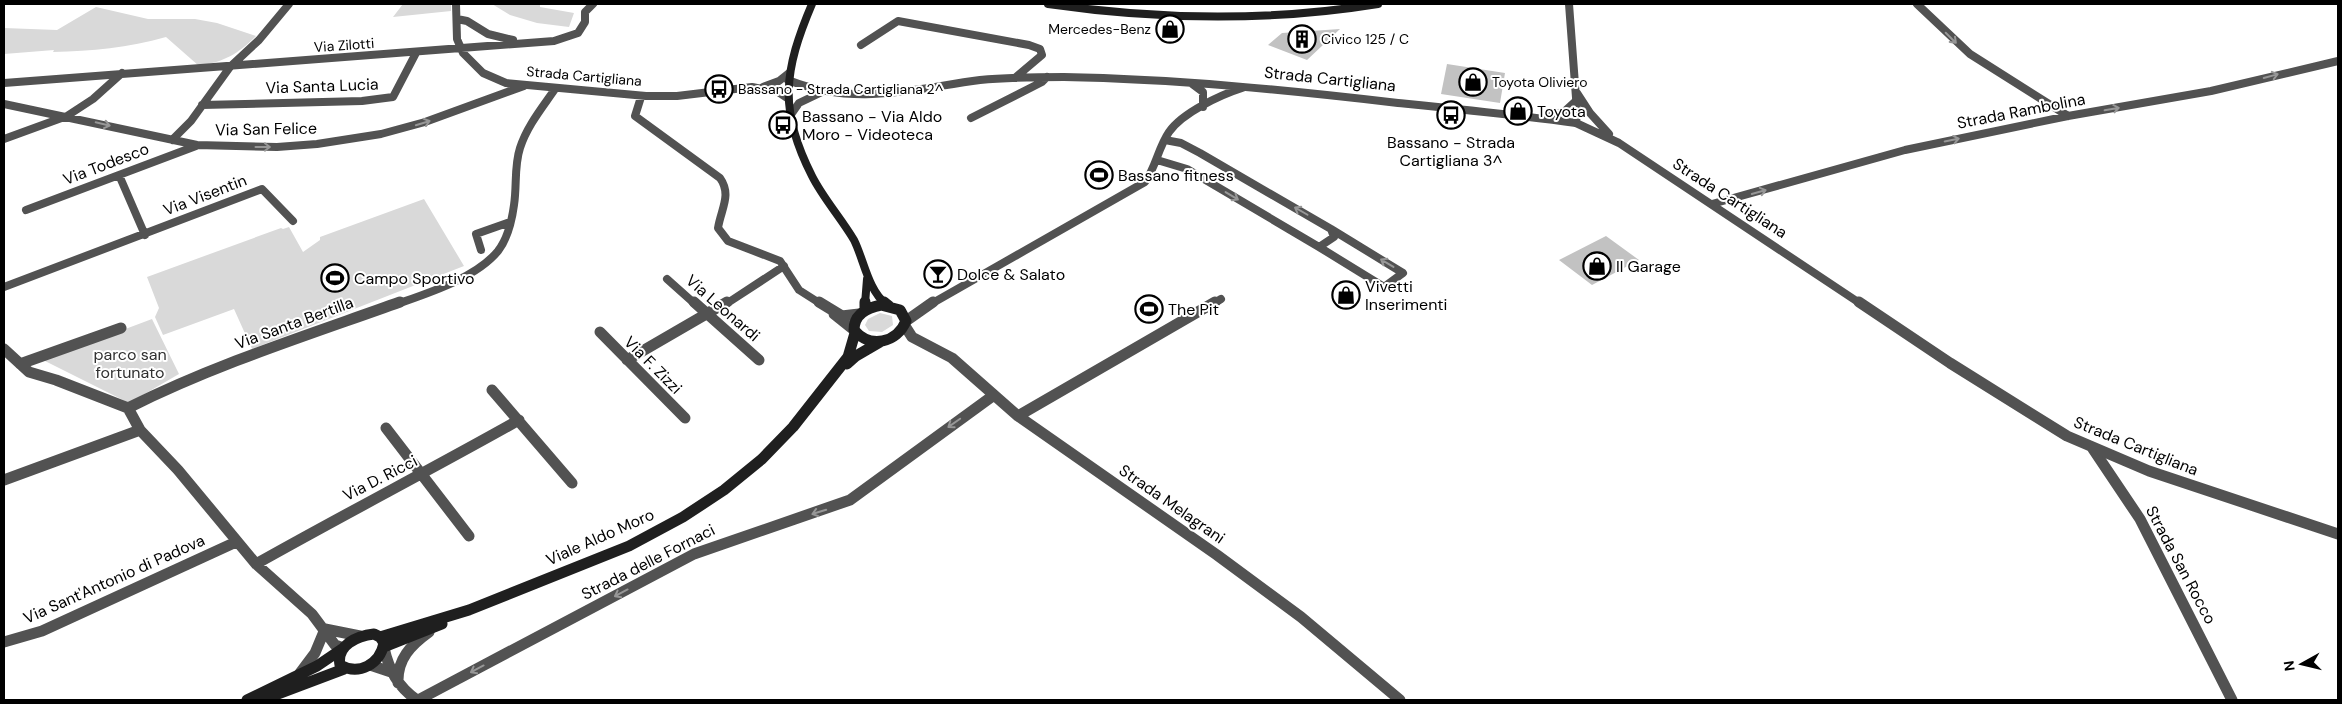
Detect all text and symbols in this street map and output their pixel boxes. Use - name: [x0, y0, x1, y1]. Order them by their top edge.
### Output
- shop icon: Mercedes-Benz: [1155, 14, 1185, 44]
- place label: Mercedes-Benz: [1048, 20, 1151, 38]
- building icon: Civico 125 / C: [1287, 24, 1317, 54]
- place label: Civico 125 / C: [1321, 30, 1409, 48]
- one-way arrow: [1945, 32, 1957, 44]
- street label: Via Zilotti: [313, 34, 375, 56]
- street label: Strada Cartigliana: [526, 62, 642, 90]
- street label: Strada Cartigliana: [1263, 62, 1397, 96]
- shop icon: Toyota Oliviero: [1458, 67, 1488, 97]
- one-way arrow: [2262, 71, 2278, 80]
- place label: Toyota Oliviero: [1492, 73, 1588, 91]
- street label: Via Santa Lucia: [265, 74, 379, 98]
- bus stop icon: Bassano - Strada Cartigliana 2^: [704, 74, 734, 104]
- place label: Bassano - Strada Cartigliana 2^: [738, 80, 944, 98]
- street label: Strada Rambolina: [1955, 88, 2087, 134]
- shop icon: Toyota: [1503, 96, 1533, 126]
- bus stop icon: Bassano - Strada Cartigliana 3^: [1436, 100, 1466, 130]
- place label: Toyota: [1537, 101, 1586, 122]
- one-way arrow: [2103, 103, 2119, 113]
- place label: Bassano - Via Aldo Moro - Videoteca: [802, 106, 942, 145]
- bus stop icon: Bassano - Via Aldo Moro - Videoteca: [768, 110, 798, 140]
- one-way arrow: [415, 117, 431, 127]
- street label: Via San Felice: [215, 118, 317, 140]
- one-way arrow: [95, 120, 111, 129]
- place label: Bassano - Strada Cartigliana 3^: [1387, 132, 1515, 171]
- one-way arrow: [1944, 134, 1960, 144]
- street label: Via Todesco: [60, 138, 152, 190]
- one-way arrow: [254, 142, 271, 152]
- street label: Strada Cartigliana: [1669, 153, 1791, 243]
- sports icon: Bassano fitness: [1084, 160, 1114, 190]
- place label: Bassano fitness: [1118, 165, 1234, 186]
- street label: Via Visentin: [160, 169, 250, 221]
- one-way arrow: [1751, 186, 1767, 196]
- one-way arrow: [1225, 191, 1240, 201]
- one-way arrow: [1294, 206, 1308, 216]
- shop icon: Il Garage: [1582, 251, 1612, 281]
- place label: Il Garage: [1616, 256, 1681, 277]
- one-way arrow: [1381, 258, 1395, 268]
- bar icon: Dolce & Salato: [923, 259, 953, 289]
- sports icon: Campo Sportivo: [320, 263, 350, 293]
- place label: Dolce & Salato: [957, 264, 1065, 285]
- place label: Campo Sportivo: [354, 268, 475, 289]
- street label: Via Leonardi: [682, 270, 764, 346]
- place label: Vivetti Inserimenti: [1365, 276, 1447, 315]
- shop icon: Vivetti Inserimenti: [1331, 280, 1361, 310]
- street label: Via Santa Bertilla: [232, 292, 356, 354]
- sports icon: The Pit: [1134, 294, 1164, 324]
- place label: The Pit: [1168, 299, 1219, 320]
- street label: Via F. Zizzi: [620, 332, 686, 398]
- park label: parco san fortunato: [93, 344, 167, 383]
- street label: Strada Cartigliana: [2071, 411, 2201, 481]
- one-way arrow: [947, 418, 961, 428]
- street label: Via D. Ricci: [339, 450, 421, 506]
- street label: Strada Melagrani: [1115, 460, 1229, 548]
- street label: Strada San Rocco: [2141, 502, 2221, 628]
- street label: Viale Aldo Moro: [543, 504, 657, 570]
- one-way arrow: [811, 507, 827, 517]
- street label: Strada delle Fornaci: [578, 519, 718, 605]
- street label: Via Sant'Antonio di Padova: [20, 529, 208, 629]
- one-way arrow: [613, 588, 628, 598]
- north arrow: [2277, 639, 2327, 689]
- text: N: [2280, 659, 2299, 672]
- one-way arrow: [470, 665, 485, 674]

